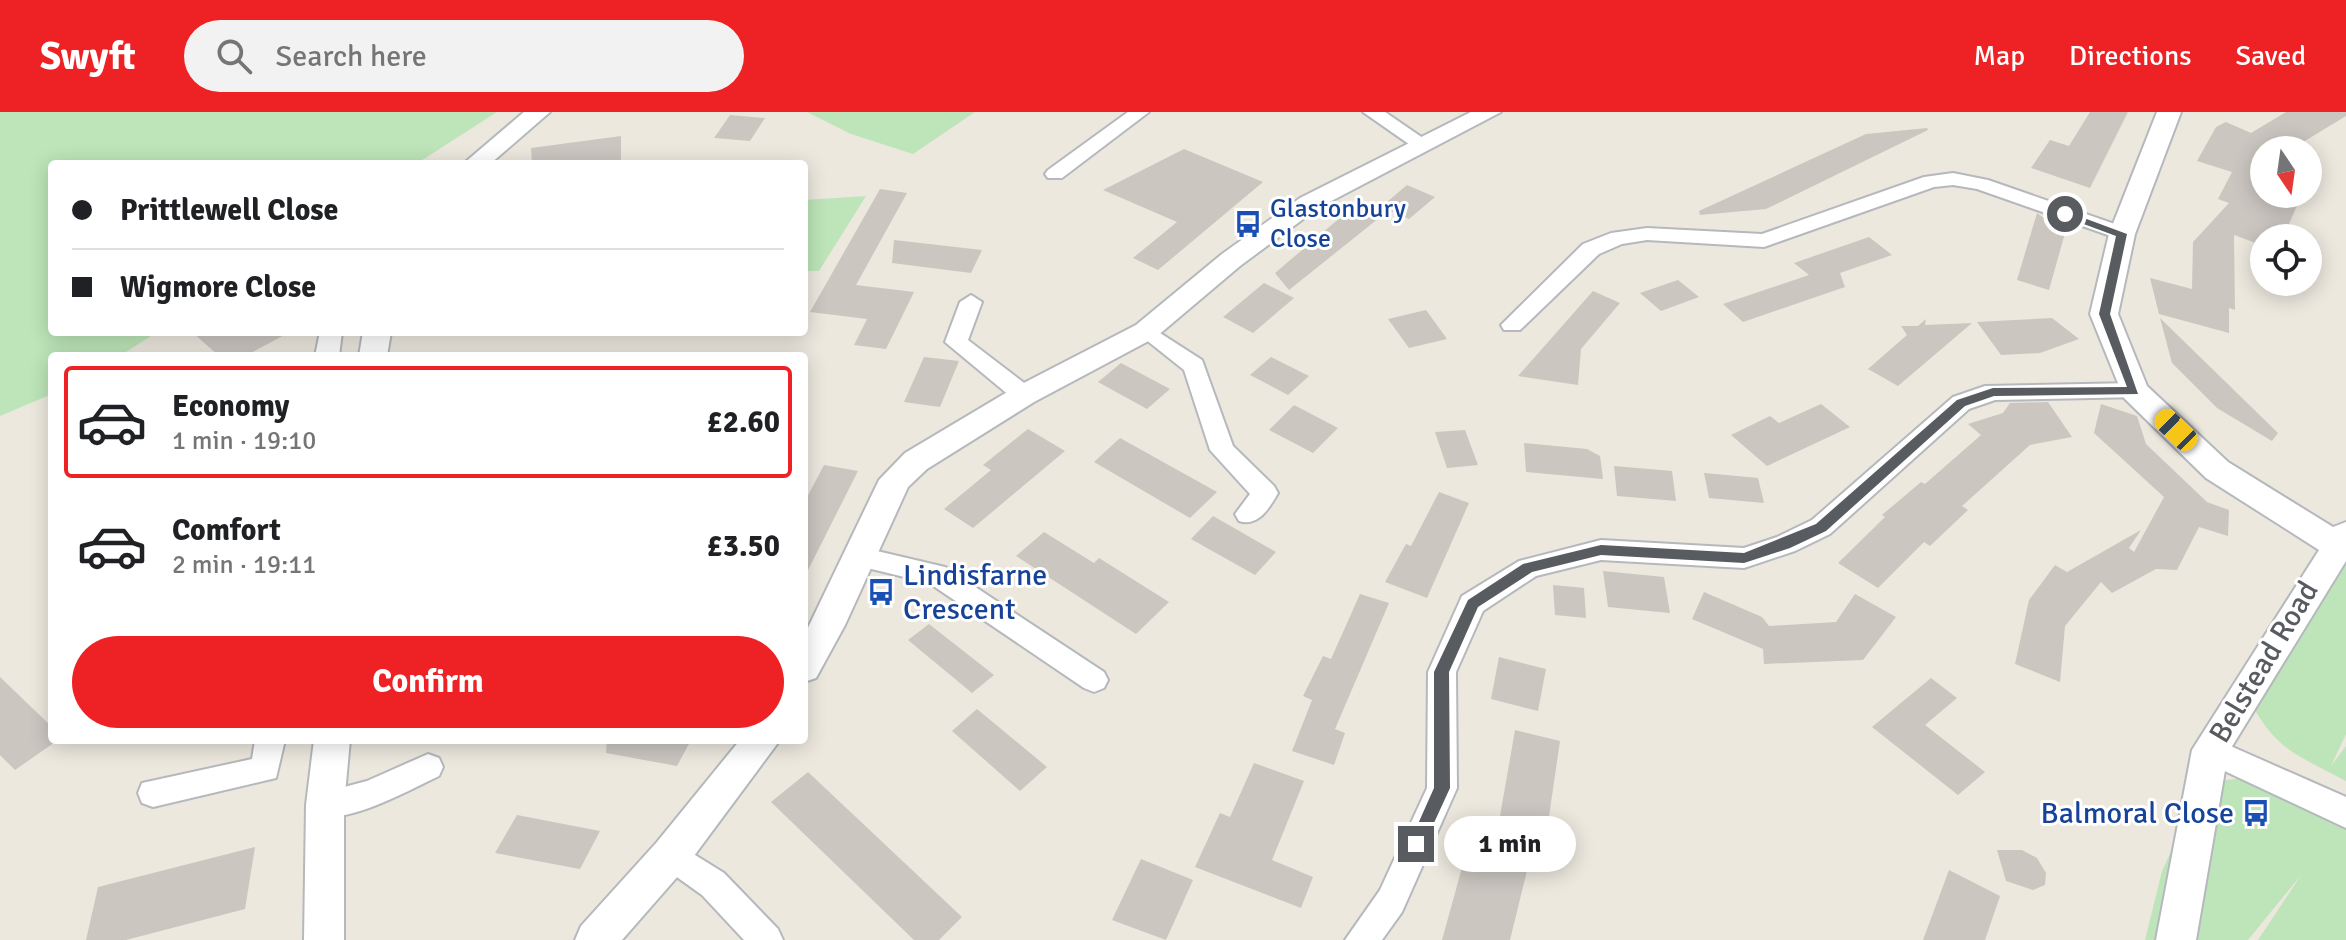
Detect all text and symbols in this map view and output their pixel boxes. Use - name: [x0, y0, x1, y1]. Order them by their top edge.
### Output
- search box: [184, 20, 744, 92]
- text: Swyft: [40, 33, 136, 80]
- icon: search: [212, 34, 256, 78]
- text: Search here: [276, 38, 427, 75]
- text: Map: [1973, 39, 2025, 73]
- text: Directions: [2069, 39, 2191, 73]
- text: Saved: [2235, 39, 2306, 73]
- north arrow: [2250, 136, 2322, 208]
- map controls: [2250, 136, 2322, 296]
- text: Prittlewell Close: [120, 192, 338, 229]
- place label: Glastonbury Close: [1270, 193, 1406, 255]
- route start: [2047, 196, 2083, 232]
- bus stop icon: Glastonbury Close: [1233, 209, 1263, 239]
- button: locate: [2250, 224, 2322, 296]
- text: Wigmore Close: [120, 269, 316, 306]
- icon: car: [76, 386, 148, 458]
- text: Economy: [172, 388, 289, 425]
- text: £2.60: [707, 404, 780, 441]
- car: [2150, 405, 2202, 455]
- text: 1 min · 19:10: [172, 425, 316, 457]
- icon: car: [76, 510, 148, 582]
- text: Comfort: [172, 512, 281, 549]
- text: £3.50: [707, 528, 780, 565]
- text: 2 min · 19:11: [172, 549, 316, 581]
- place label: Lindisfarne Crescent: [903, 557, 1047, 628]
- street label: Belstead Road: [2201, 574, 2327, 750]
- bus stop icon: Lindisfarne Crescent: [866, 577, 896, 607]
- button: Confirm: [72, 636, 784, 728]
- place label: Balmoral Close: [2041, 795, 2234, 832]
- bus stop icon: Balmoral Close: [2241, 798, 2271, 828]
- callout: 1 min: [1444, 816, 1576, 872]
- route end: [1398, 826, 1434, 862]
- text: 1 min: [1479, 828, 1541, 860]

